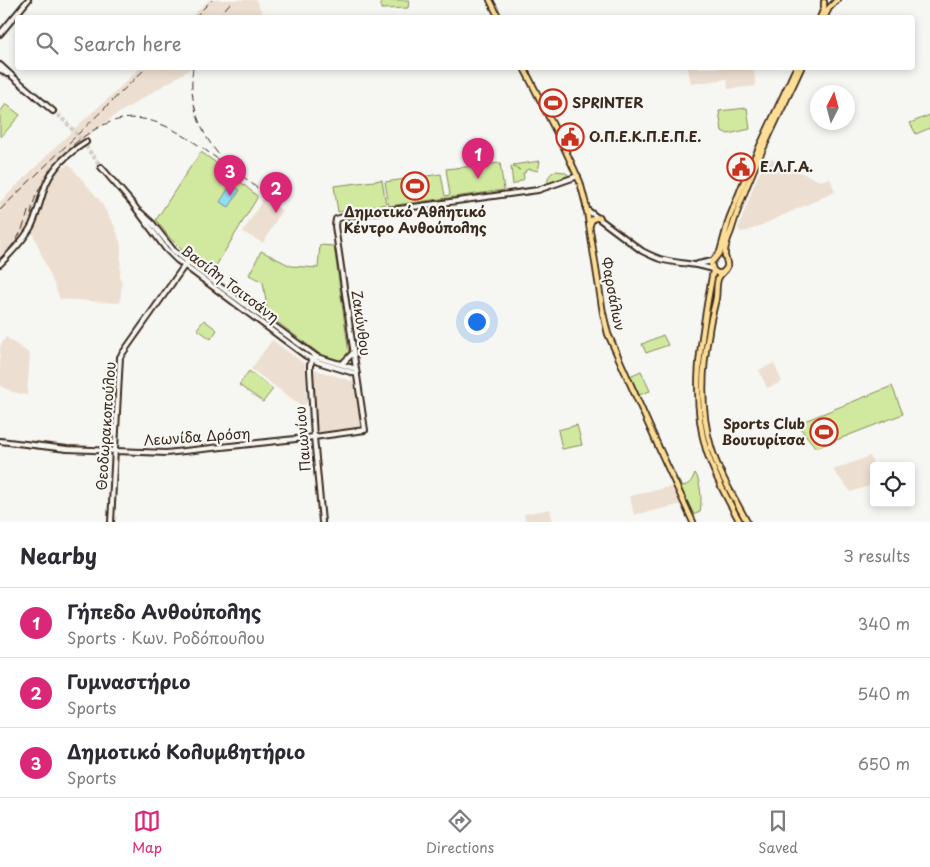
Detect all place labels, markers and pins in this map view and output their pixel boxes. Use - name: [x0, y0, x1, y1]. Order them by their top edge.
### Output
- sports icon: SPRINTER: [538, 88, 568, 118]
- place label: SPRINTER: [572, 92, 644, 113]
- public building icon: Ο.Π.Ε.Κ.Π.Ε.Π.Ε.: [555, 122, 585, 152]
- place label: Ο.Π.Ε.Κ.Π.Ε.Π.Ε.: [589, 126, 701, 147]
- pin: 1: [462, 138, 494, 179]
- public building icon: Ε.Λ.Γ.Α.: [726, 152, 756, 182]
- pin: 3: [214, 155, 246, 196]
- place label: Ε.Λ.Γ.Α.: [760, 156, 813, 177]
- sports icon: Δημοτικό Αθλητικό Κέντρο Ανθούπολης: [400, 171, 430, 201]
- pin: 2: [260, 172, 292, 213]
- place label: Δημοτικό Αθλητικό Κέντρο Ανθούπολης: [343, 201, 487, 238]
- place label: Sports Club Βουτυρίτσα: [722, 413, 805, 450]
- sports icon: Sports Club Βουτυρίτσα: [809, 417, 839, 447]

